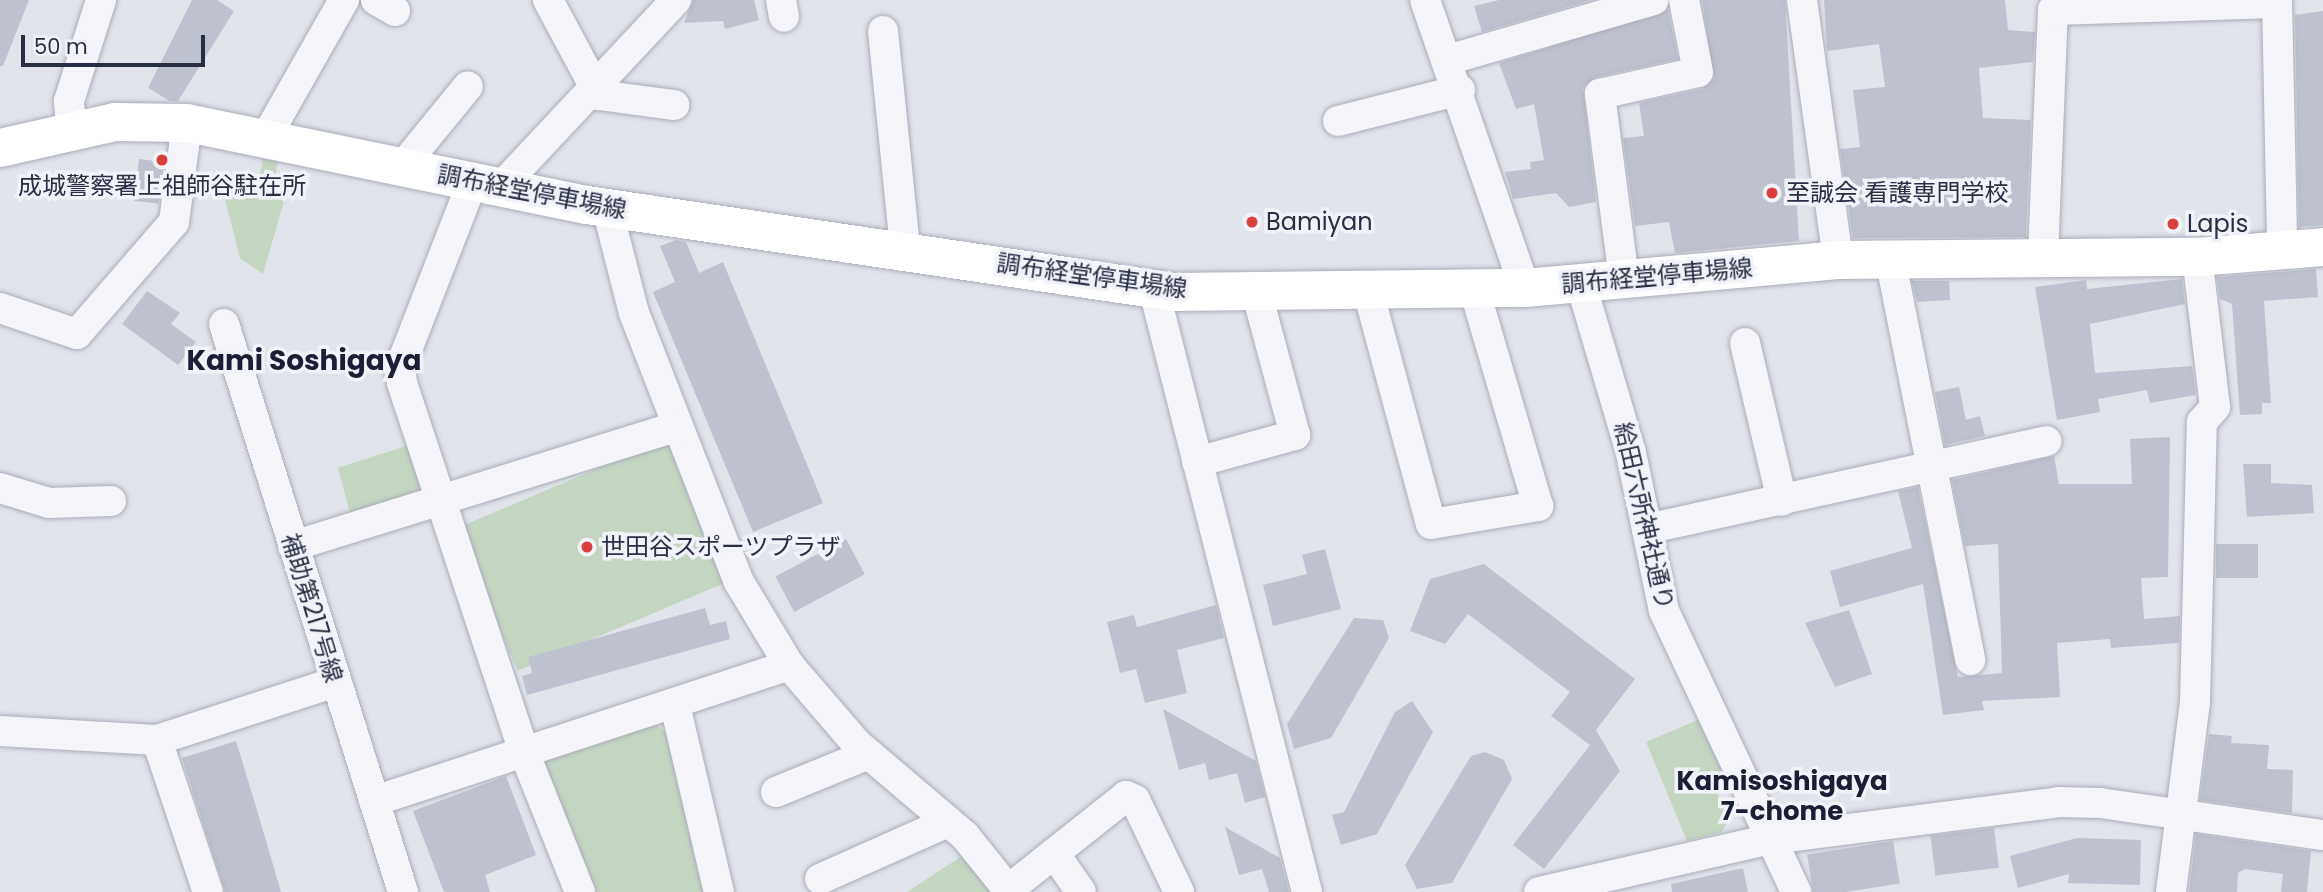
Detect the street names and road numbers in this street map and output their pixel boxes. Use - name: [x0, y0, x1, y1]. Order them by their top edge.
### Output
- street label: 調布経堂停車場線: [435, 160, 629, 224]
- street label: 調布経堂停車場線: [995, 248, 1189, 304]
- street label: 調布経堂停車場線: [1560, 253, 1754, 299]
- street label: 給田六所神社通り: [1608, 419, 1680, 613]
- street label: 補助第217号線: [276, 530, 348, 686]

